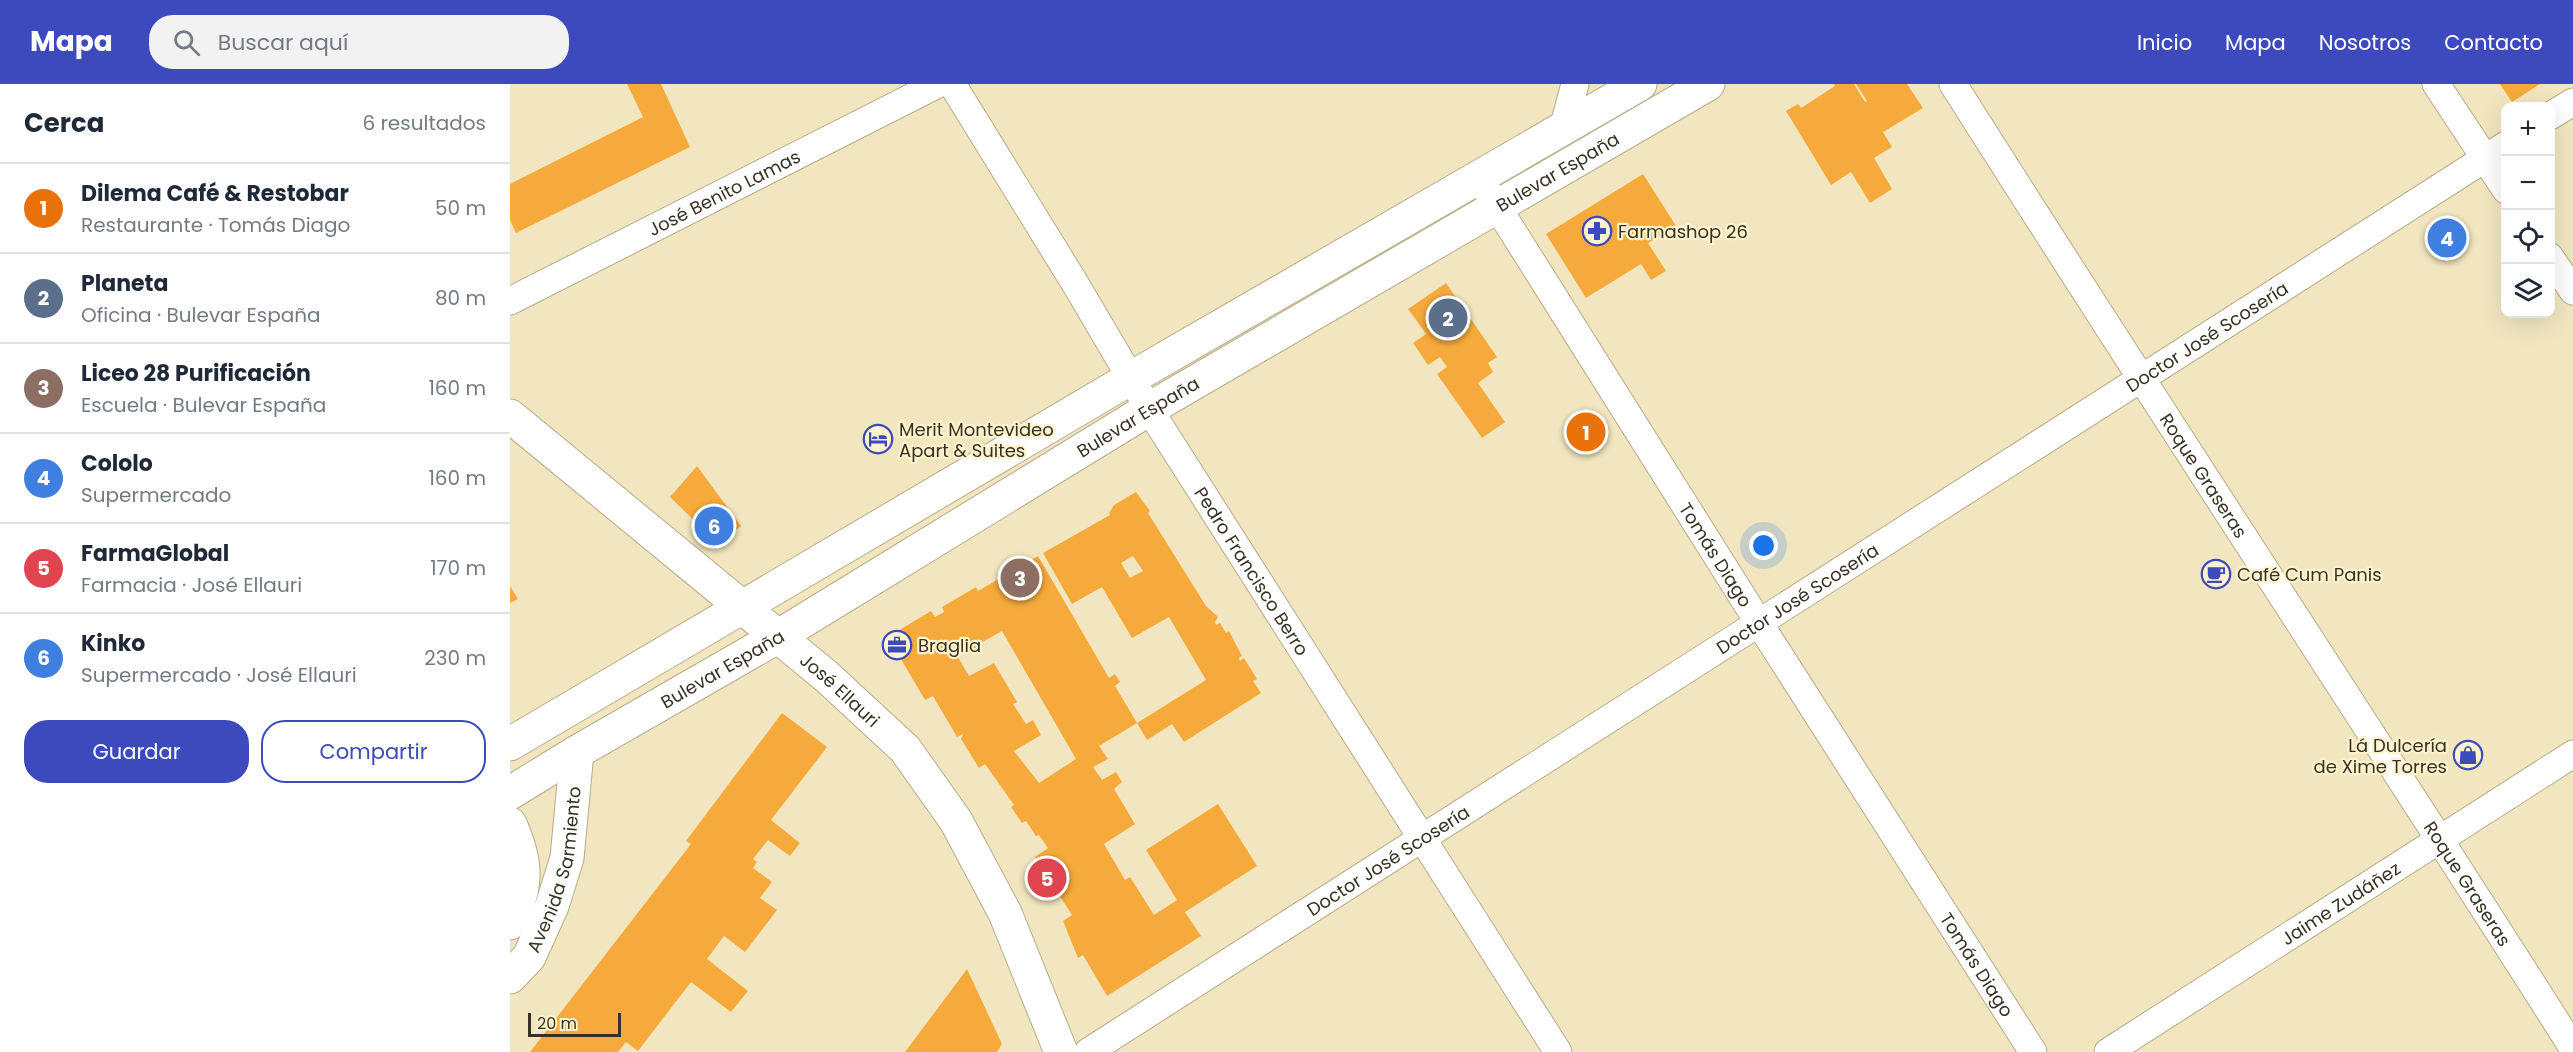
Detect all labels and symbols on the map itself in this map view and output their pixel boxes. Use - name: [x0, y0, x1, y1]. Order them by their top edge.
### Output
- street label: Bulevar España: [1491, 126, 1624, 217]
- street label: José Benito Lamas: [644, 143, 804, 242]
- pharmacy icon: Farmashop 26: [1581, 215, 1613, 247]
- pin: 4: [2428, 216, 2466, 260]
- place label: Farmashop 26: [1618, 219, 1748, 244]
- street label: Doctor José Scosería: [2121, 275, 2293, 398]
- pin: 2: [1428, 296, 1468, 340]
- street label: Bulevar España: [1072, 370, 1204, 463]
- street label: Roque Graseras: [2154, 408, 2254, 543]
- pin: 1: [1566, 410, 1606, 454]
- place label: Merit Montevideo Apart & Suites: [899, 417, 1054, 463]
- hotel icon: Merit Montevideo Apart & Suites: [862, 423, 894, 455]
- street label: Pedro Francisco Berro: [1189, 482, 1315, 660]
- street label: Tomás Diago: [1674, 498, 1758, 612]
- pin: 6: [694, 504, 734, 548]
- your location: [1749, 531, 1778, 560]
- street label: Doctor José Scosería: [1711, 537, 1883, 660]
- pin: 3: [1000, 556, 1040, 600]
- cafe icon: Café Cum Panis: [2200, 558, 2232, 590]
- place label: Café Cum Panis: [2237, 562, 2382, 587]
- street label: Bulevar España: [656, 623, 789, 714]
- office icon: Braglia: [881, 629, 913, 661]
- place label: Braglia: [918, 633, 981, 658]
- street label: José Ellauri: [795, 647, 886, 732]
- place label: Lá Dulcería de Xime Torres: [2314, 733, 2447, 779]
- shop icon: Lá Dulcería de Xime Torres: [2452, 739, 2484, 771]
- street label: Avenida Sarmiento: [520, 785, 586, 956]
- street label: Doctor José Scosería: [1302, 799, 1474, 921]
- street label: Roque Graseras: [2418, 816, 2517, 951]
- pin: 5: [1028, 856, 1066, 900]
- street label: Jaime Zudáñez: [2276, 856, 2405, 951]
- street label: Tomás Diago: [1935, 908, 2020, 1022]
- scale bar: [528, 1010, 621, 1038]

